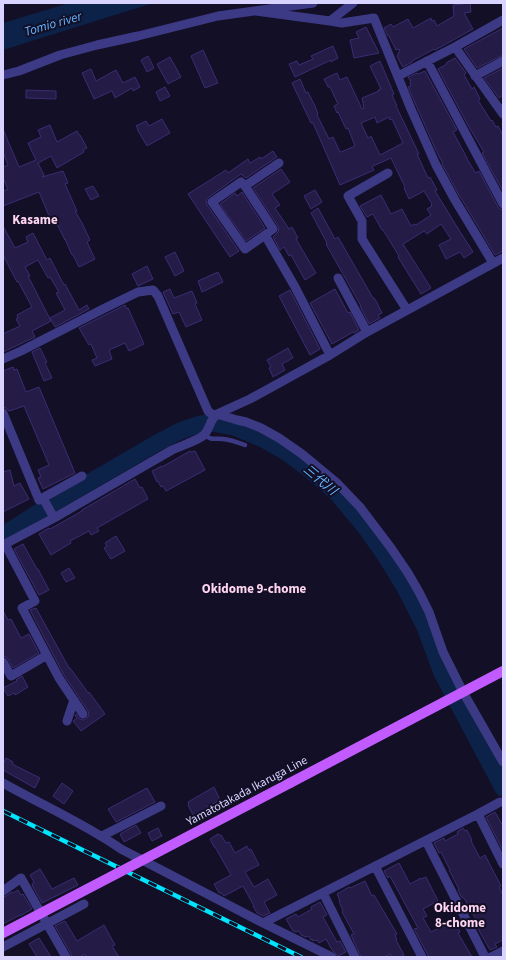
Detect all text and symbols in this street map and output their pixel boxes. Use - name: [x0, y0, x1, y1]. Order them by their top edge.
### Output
- water label: Tomio river: [22, 7, 84, 41]
- district label: Kasame: [12, 211, 58, 229]
- water label: 三代川: [299, 461, 342, 501]
- district label: Okidome 9-chome: [202, 580, 307, 598]
- street label: Yamatotakada Ikaruga Line: [182, 752, 311, 831]
- district label: Okidome 8-chome: [434, 899, 486, 932]

